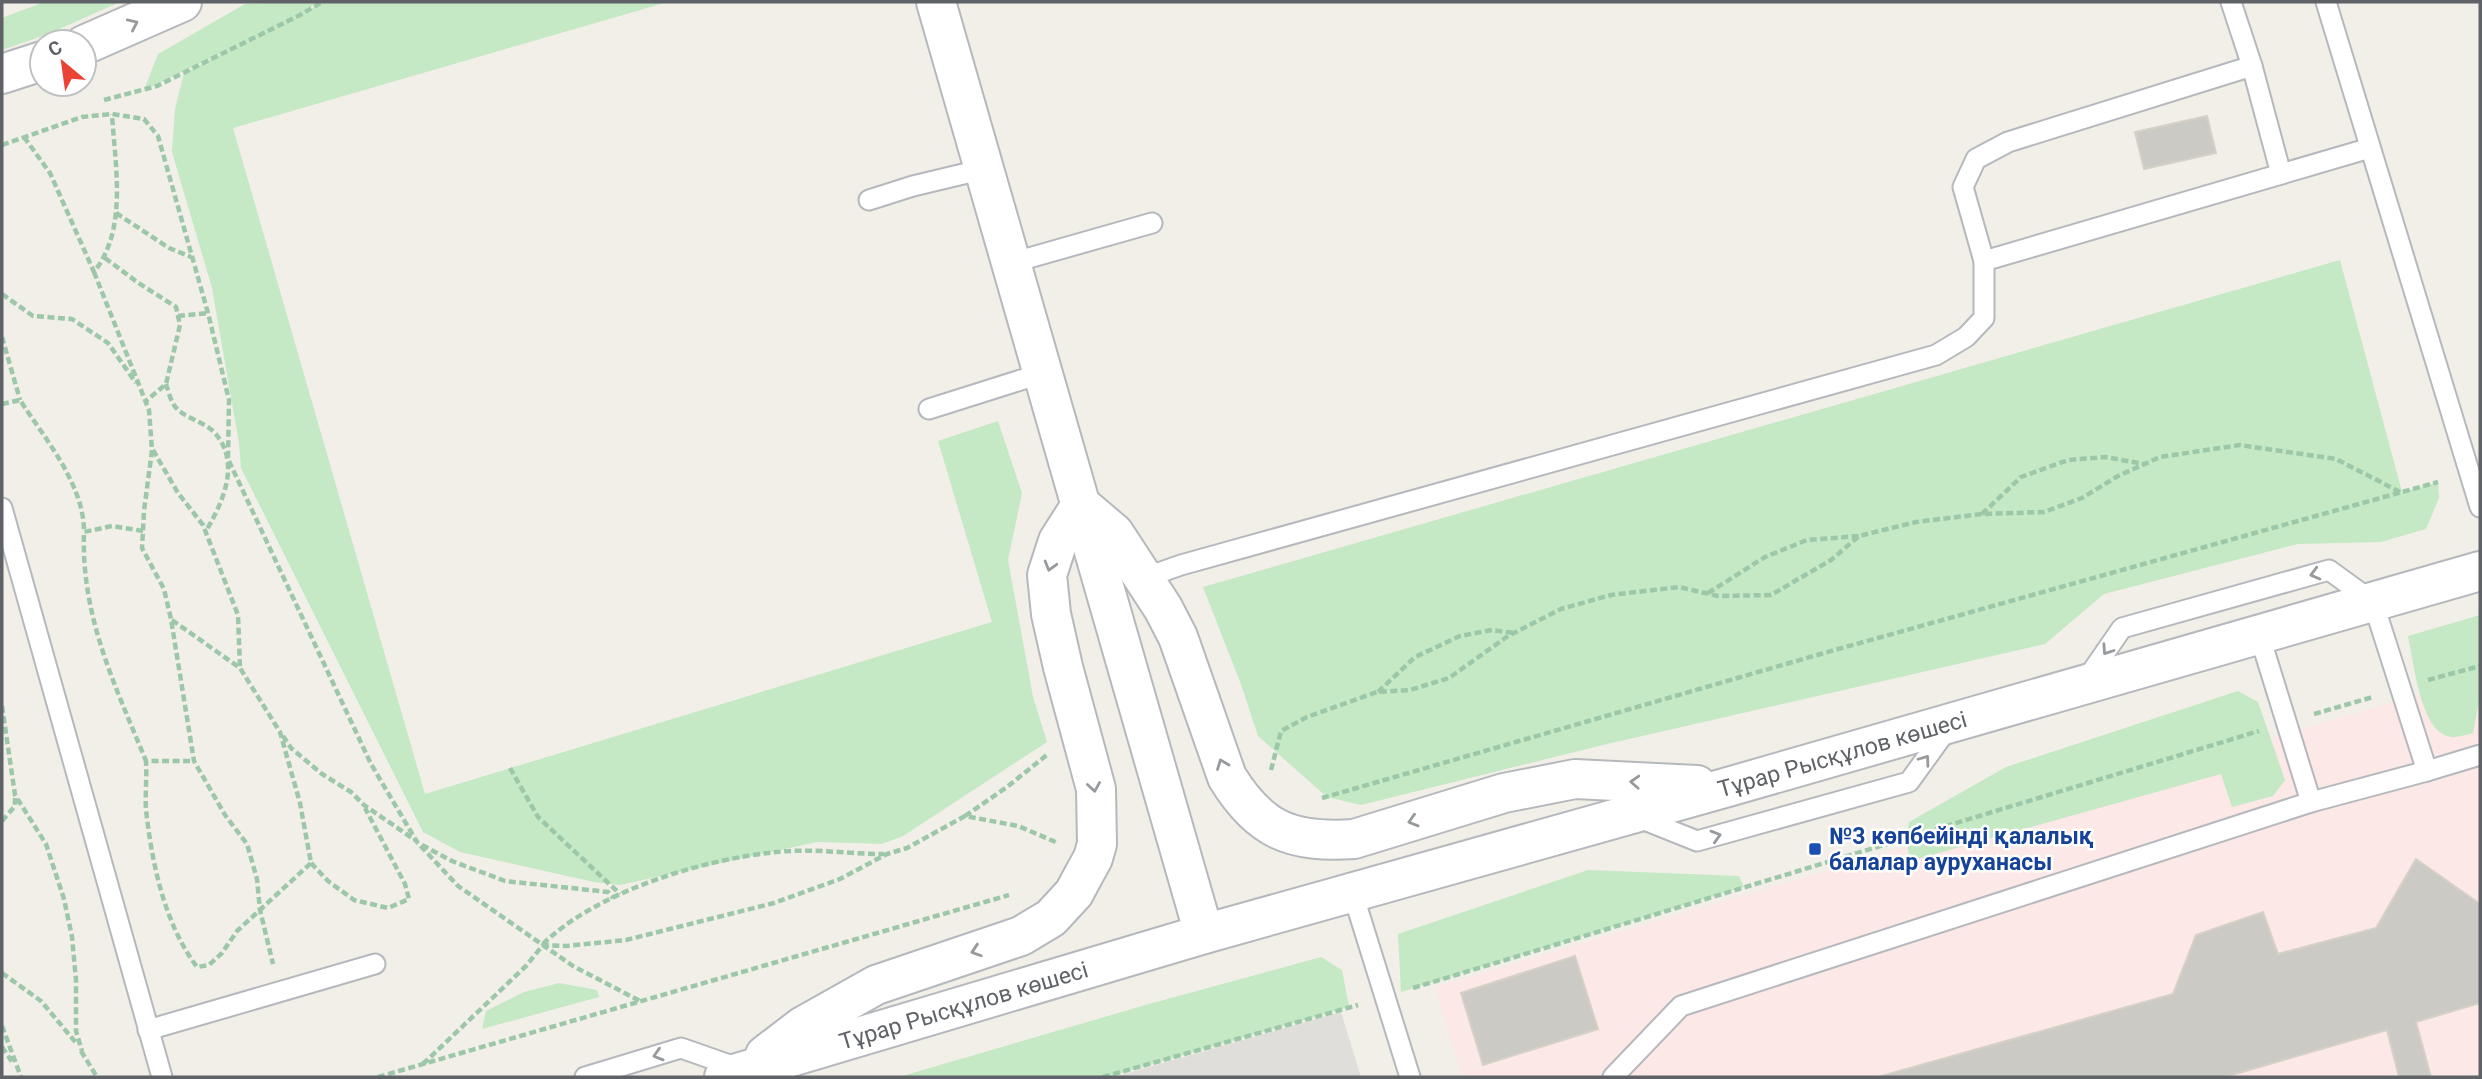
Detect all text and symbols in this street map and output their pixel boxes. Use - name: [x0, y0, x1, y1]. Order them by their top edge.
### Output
- one-way arrow: [126, 18, 138, 32]
- north arrow: [28, 28, 98, 98]
- text: С: [44, 35, 66, 62]
- one-way arrow: [1044, 559, 1059, 571]
- one-way arrow: [2310, 566, 2322, 580]
- one-way arrow: [2103, 642, 2115, 655]
- street label: Тұрар Рысқұлов көшесі: [1715, 706, 1970, 803]
- one-way arrow: [1917, 755, 1929, 768]
- one-way arrow: [1216, 759, 1230, 771]
- one-way arrow: [1629, 774, 1640, 789]
- one-way arrow: [1086, 781, 1101, 793]
- one-way arrow: [1407, 812, 1419, 827]
- place label: №3 көпбейінді қалалық балалар ауруханасы: [1829, 823, 2094, 876]
- one-way arrow: [1710, 830, 1722, 844]
- marker: №3 көпбейінді қалалық балалар ауруханасы: [1807, 841, 1823, 857]
- one-way arrow: [971, 942, 983, 957]
- street label: Тұрар Рысқұлов көшесі: [836, 956, 1091, 1055]
- one-way arrow: [652, 1047, 664, 1061]

